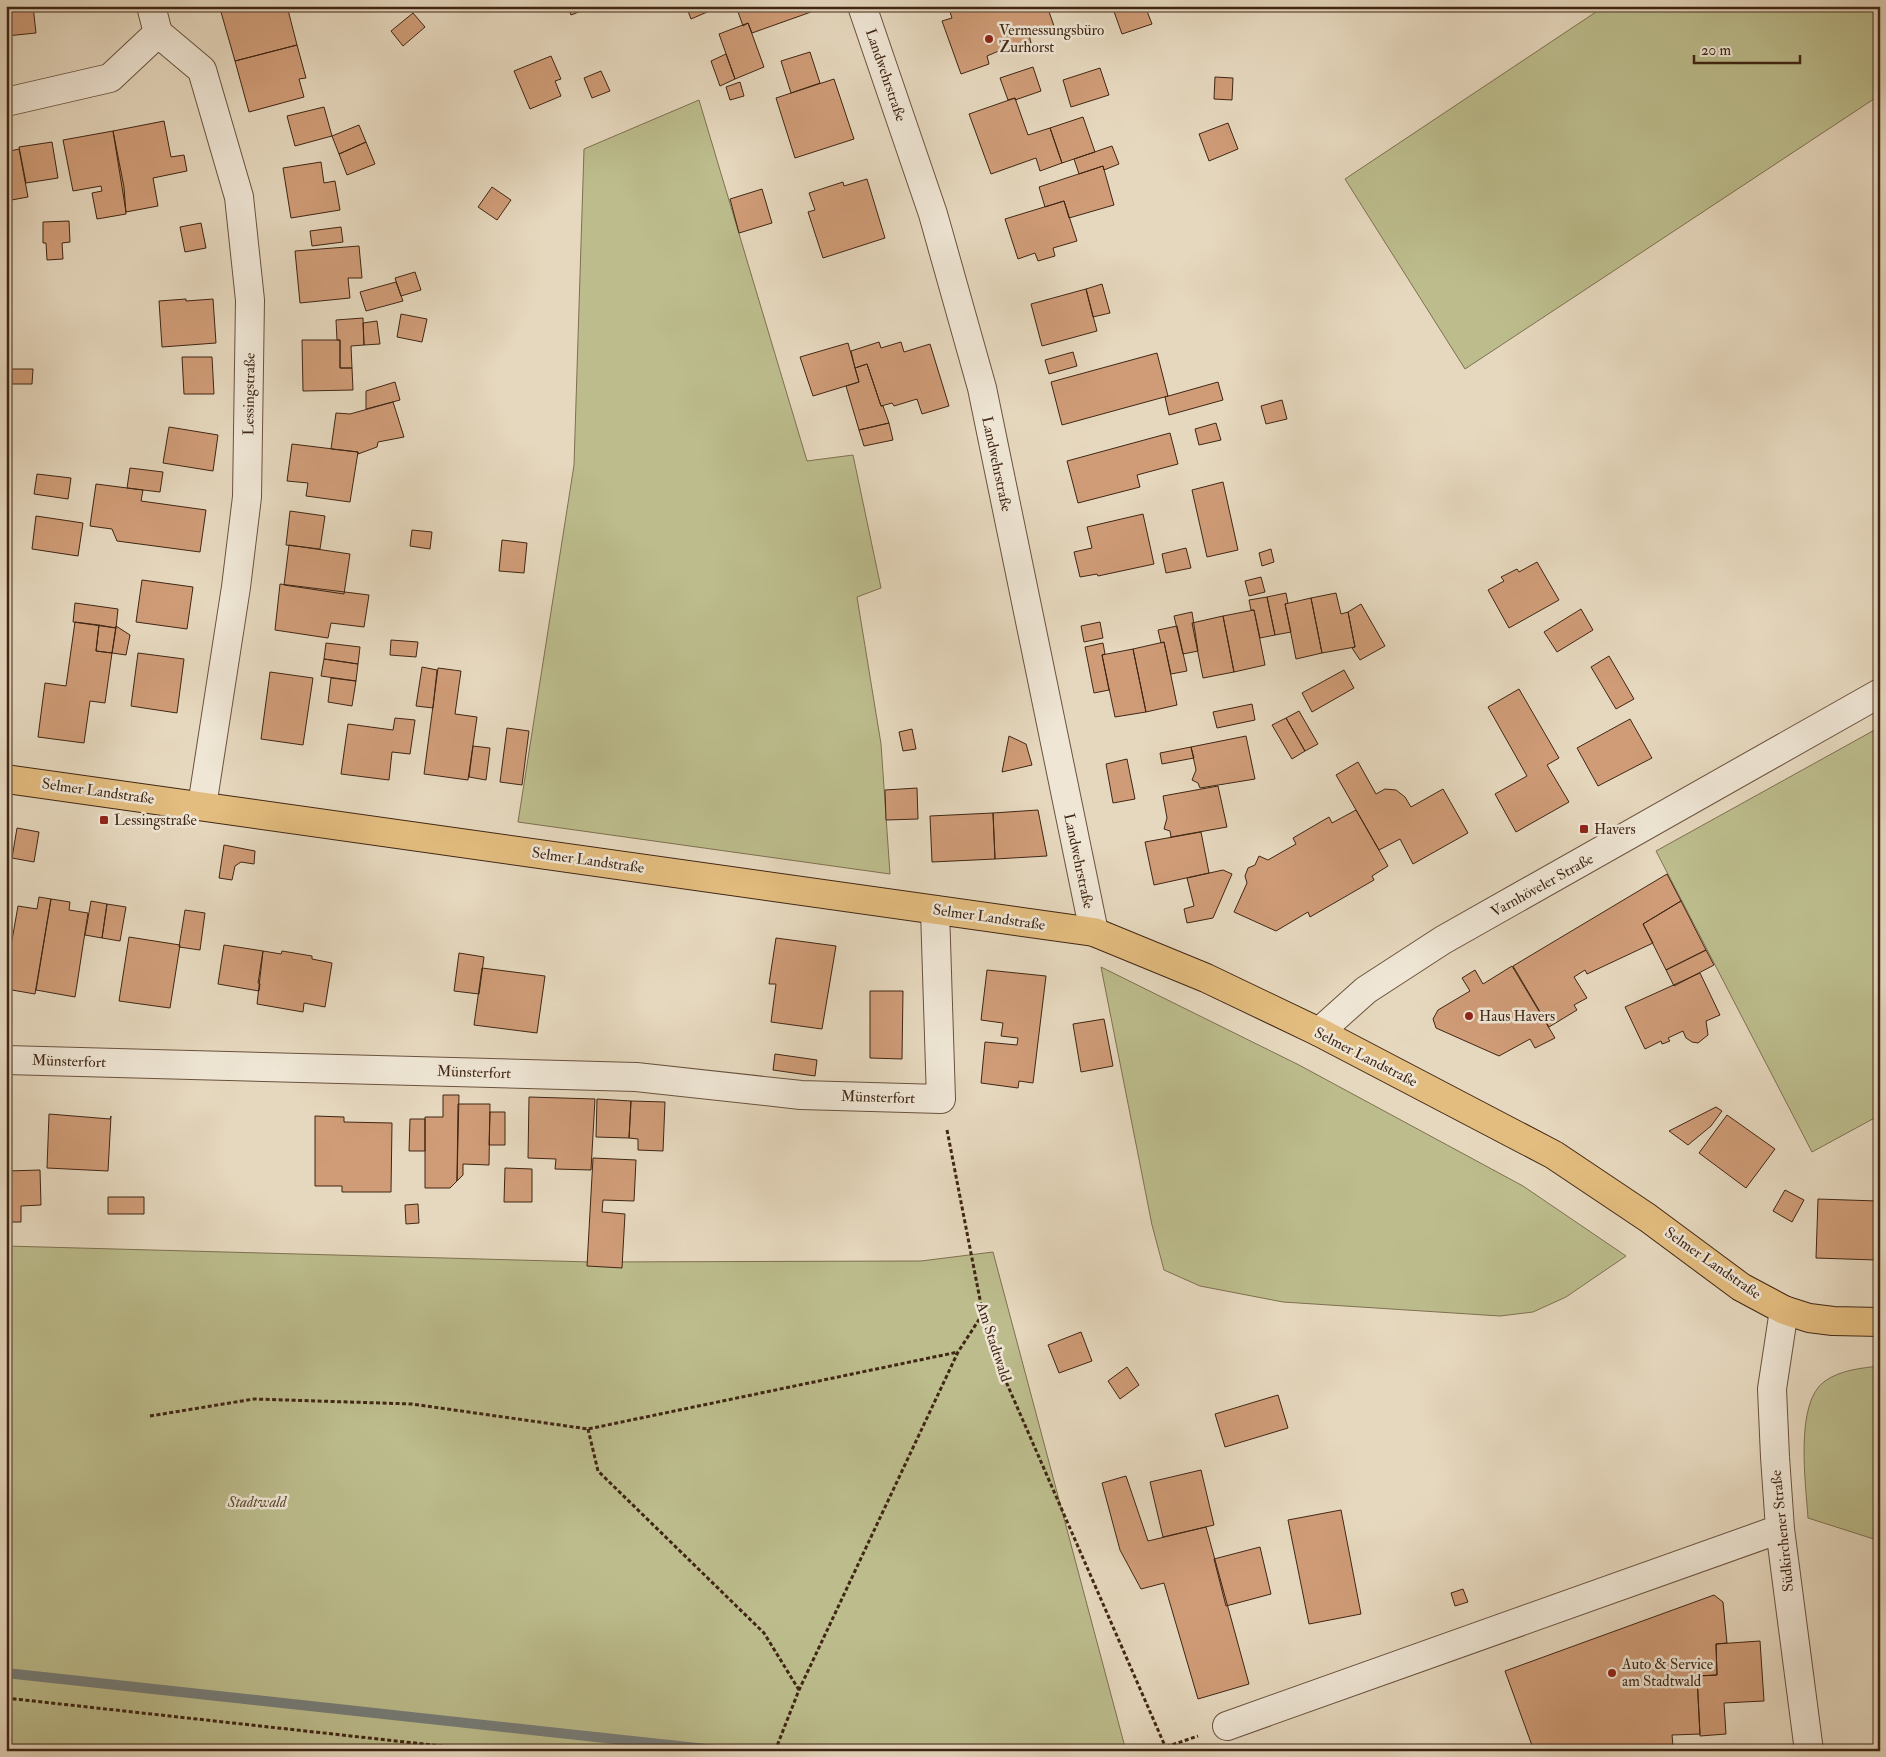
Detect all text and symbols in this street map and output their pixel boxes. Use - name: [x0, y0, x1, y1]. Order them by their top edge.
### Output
- place label: Vermessungsbüro Zurhorst: [999, 21, 1104, 57]
- street label: Landwehrstraße: [861, 26, 910, 124]
- scale bar: [1694, 32, 1800, 64]
- marker: Vermessungsbüro Zurhorst: [983, 33, 995, 45]
- text: 20 m: [1701, 41, 1731, 60]
- street label: Lessingstraße: [239, 353, 260, 435]
- street label: Landwehrstraße: [977, 415, 1016, 514]
- street label: Selmer Landstraße: [41, 774, 155, 809]
- place label: Lessingstraße: [114, 811, 197, 830]
- street label: Landwehrstraße: [1059, 812, 1098, 911]
- marker: Lessingstraße: [98, 814, 110, 826]
- place label: Havers: [1594, 820, 1636, 839]
- marker: Havers: [1578, 823, 1590, 835]
- street label: Selmer Landstraße: [531, 843, 645, 878]
- street label: Varnhöveler Straße: [1488, 849, 1597, 922]
- street label: Selmer Landstraße: [932, 900, 1046, 935]
- place label: Haus Havers: [1479, 1007, 1555, 1026]
- marker: Haus Havers: [1463, 1010, 1475, 1022]
- street label: Selmer Landstraße: [1311, 1023, 1421, 1092]
- street label: Münsterfort: [32, 1051, 106, 1072]
- street label: Münsterfort: [437, 1062, 511, 1083]
- street label: Münsterfort: [841, 1087, 915, 1108]
- street label: Selmer Landstraße: [1661, 1223, 1765, 1304]
- street label: Am Stadtwald: [971, 1299, 1015, 1385]
- street label: Südkirchener Straße: [1767, 1469, 1798, 1593]
- park label: Stadtwald: [227, 1493, 288, 1512]
- place label: Auto & Service am Stadtwald: [1621, 1655, 1713, 1691]
- marker: Auto & Service am Stadtwald: [1606, 1667, 1618, 1679]

